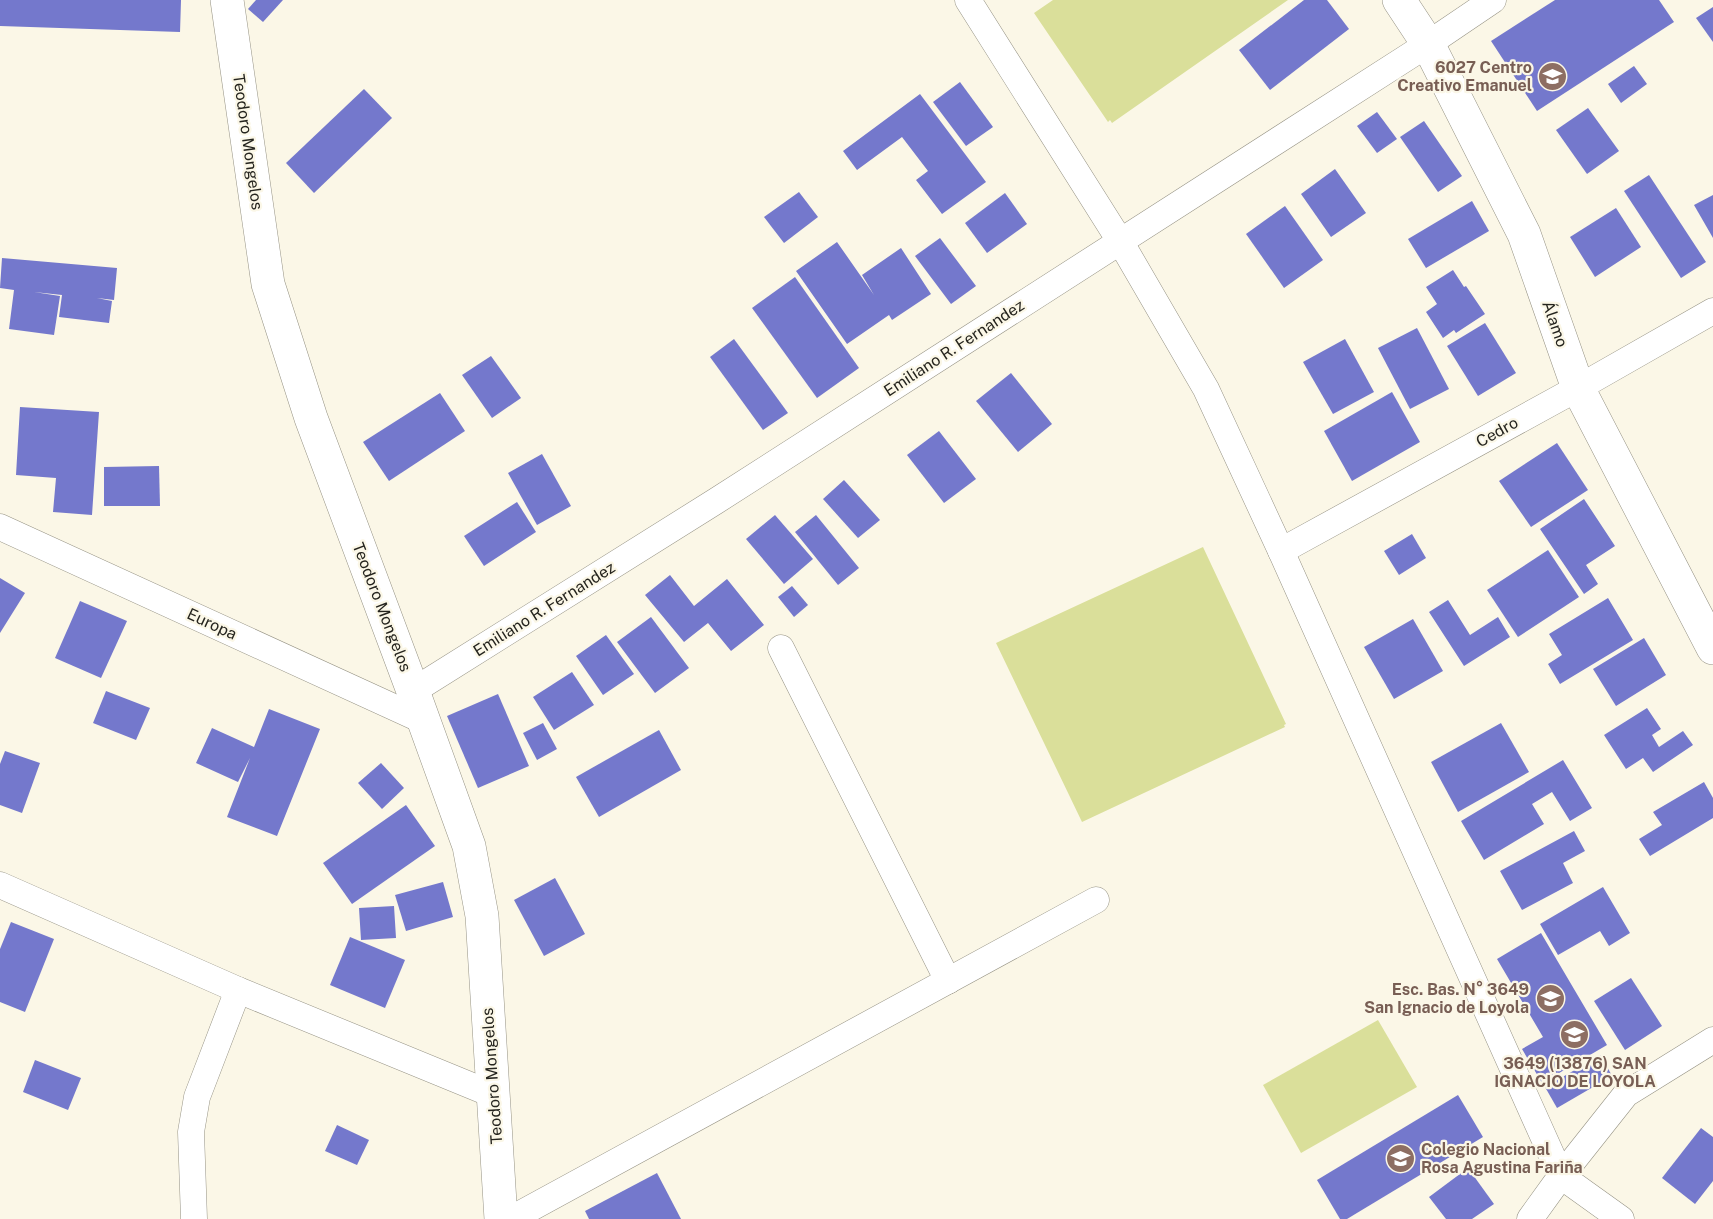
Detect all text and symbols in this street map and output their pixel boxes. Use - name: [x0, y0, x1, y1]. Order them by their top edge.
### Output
- place label: 6027 Centro Creativo Emanuel: [1397, 58, 1532, 95]
- school or university icon: 6027 Centro Creativo Emanuel: [1537, 60, 1569, 92]
- street label: Teodoro Mongelos: [229, 73, 267, 211]
- street label: Emiliano R. Fernandez: [880, 295, 1028, 400]
- street label: Álamo: [1538, 298, 1573, 350]
- street label: Cedro: [1473, 413, 1521, 451]
- street label: Teodoro Mongelos: [349, 540, 415, 674]
- street label: Emiliano R. Fernandez: [470, 557, 619, 660]
- street label: Europa: [184, 604, 240, 644]
- place label: Esc. Bas. N° 3649 San Ignacio de Loyola: [1364, 980, 1529, 1017]
- school or university icon: Esc. Bas. N° 3649 San Ignacio de Loyola: [1534, 982, 1566, 1014]
- street label: Teodoro Mongelos: [478, 1007, 506, 1145]
- school or university icon: 3649 (13876) SAN IGNACIO DE LOYOLA: [1559, 1019, 1591, 1051]
- place label: 3649 (13876) SAN IGNACIO DE LOYOLA: [1494, 1054, 1656, 1091]
- place label: Colegio Nacional Rosa Agustina Fariña: [1421, 1140, 1583, 1177]
- school or university icon: Colegio Nacional Rosa Agustina Fariña: [1384, 1142, 1416, 1174]

